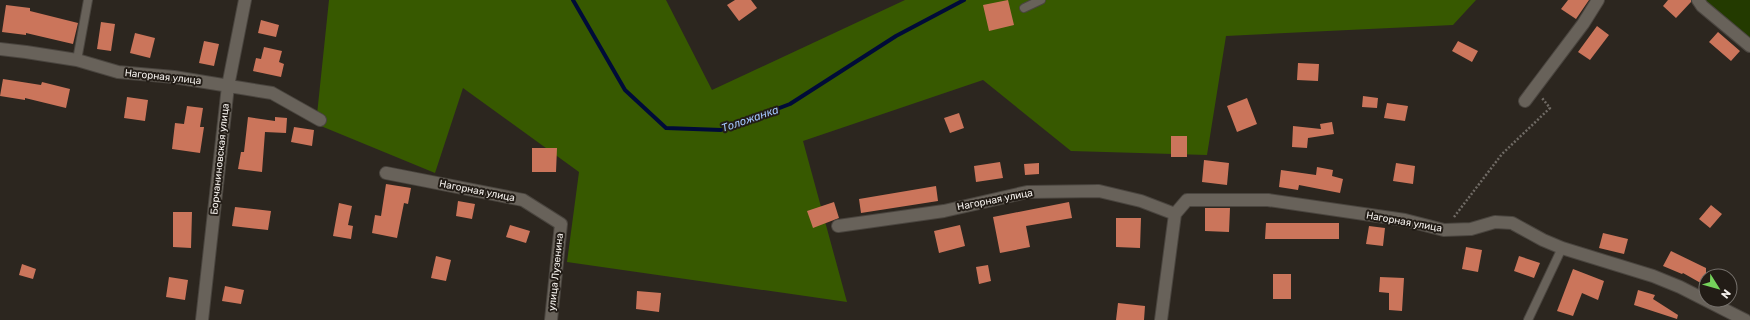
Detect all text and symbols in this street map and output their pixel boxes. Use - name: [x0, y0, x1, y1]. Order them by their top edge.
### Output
- street label: Нагорная улица: [124, 67, 202, 87]
- street label: Борчаниновская улица: [208, 103, 232, 215]
- water label: Толожанка: [720, 103, 781, 135]
- street label: Нагорная улица: [438, 178, 516, 204]
- street label: Нагорная улица: [956, 187, 1034, 213]
- street label: Нагорная улица: [1365, 209, 1443, 235]
- street label: улица Лузенина: [546, 232, 566, 312]
- north arrow: [1698, 268, 1738, 308]
- text: N: [1718, 287, 1733, 301]

